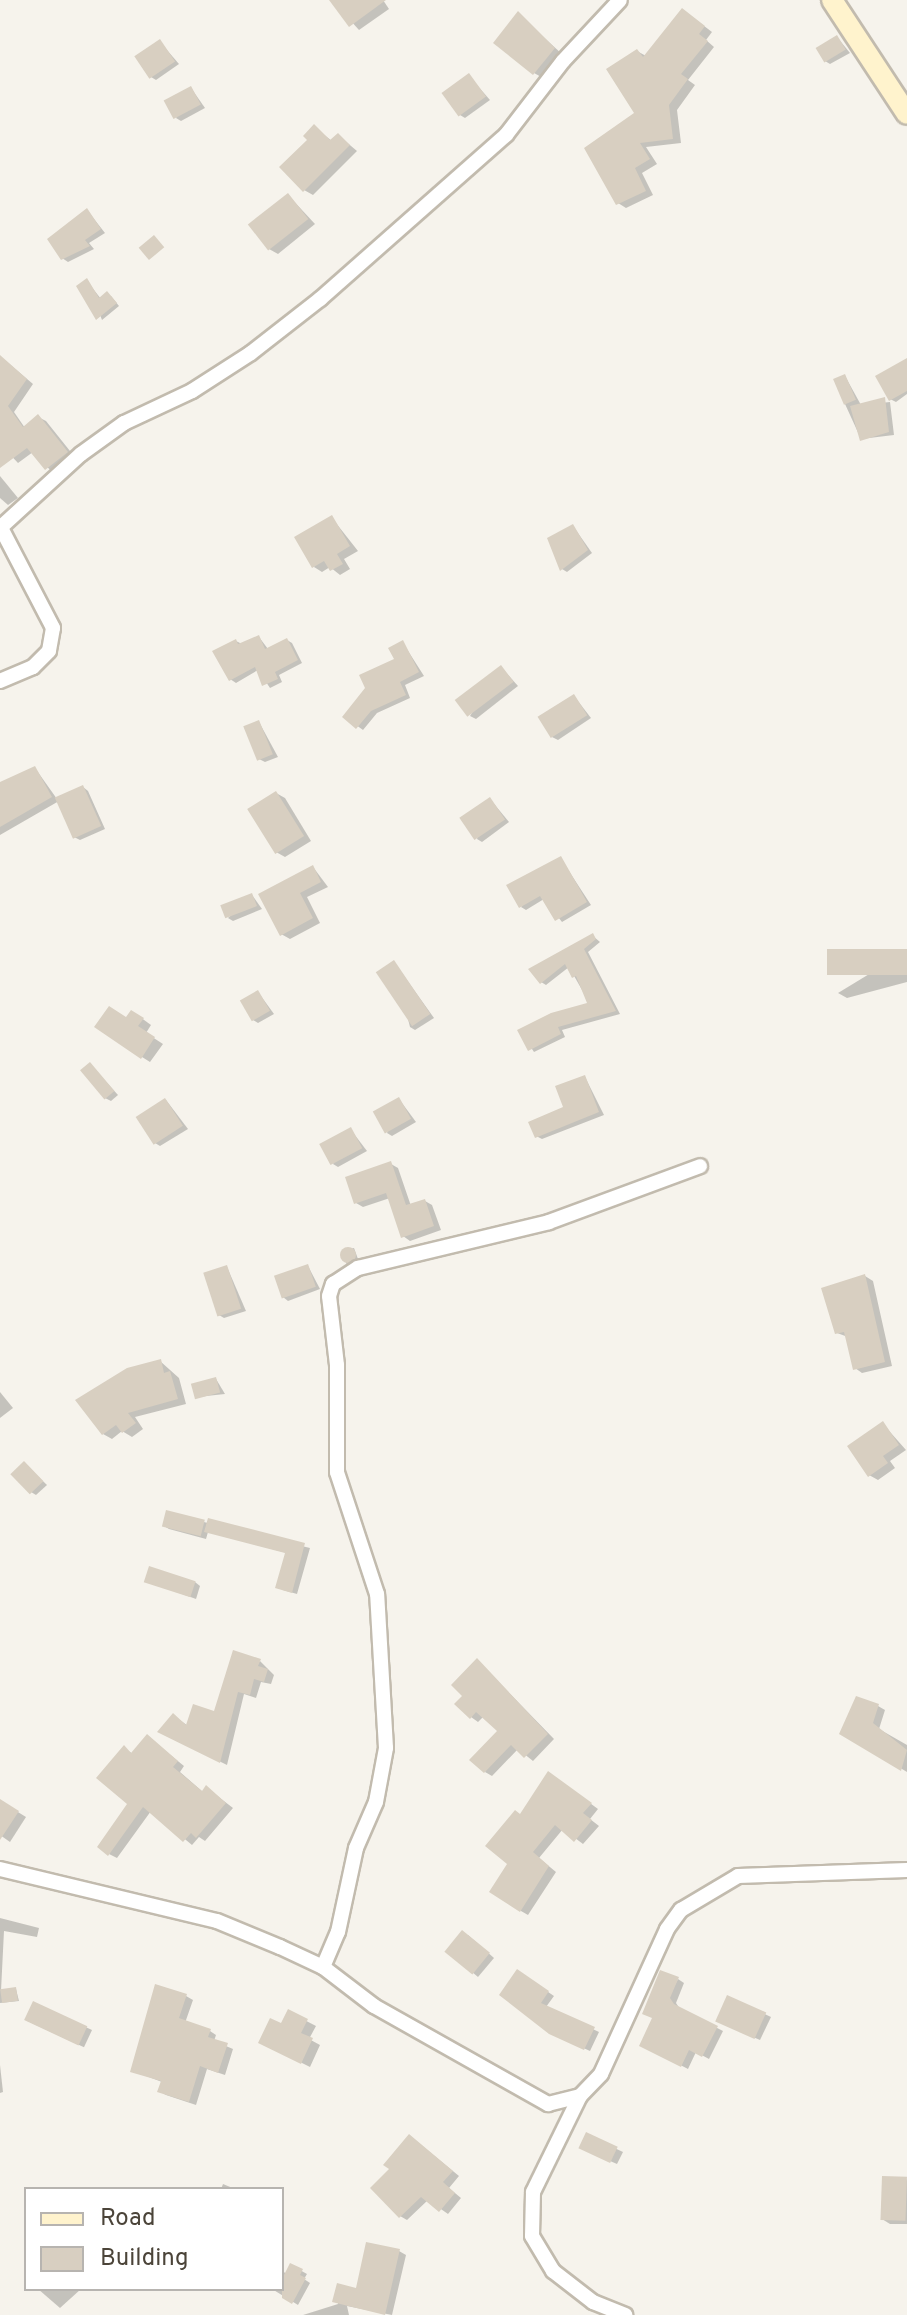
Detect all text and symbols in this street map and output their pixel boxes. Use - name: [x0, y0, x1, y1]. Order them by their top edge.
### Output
- legend: [24, 2187, 284, 2291]
- text: Road: [100, 2204, 156, 2234]
- text: Building: [100, 2244, 189, 2274]

